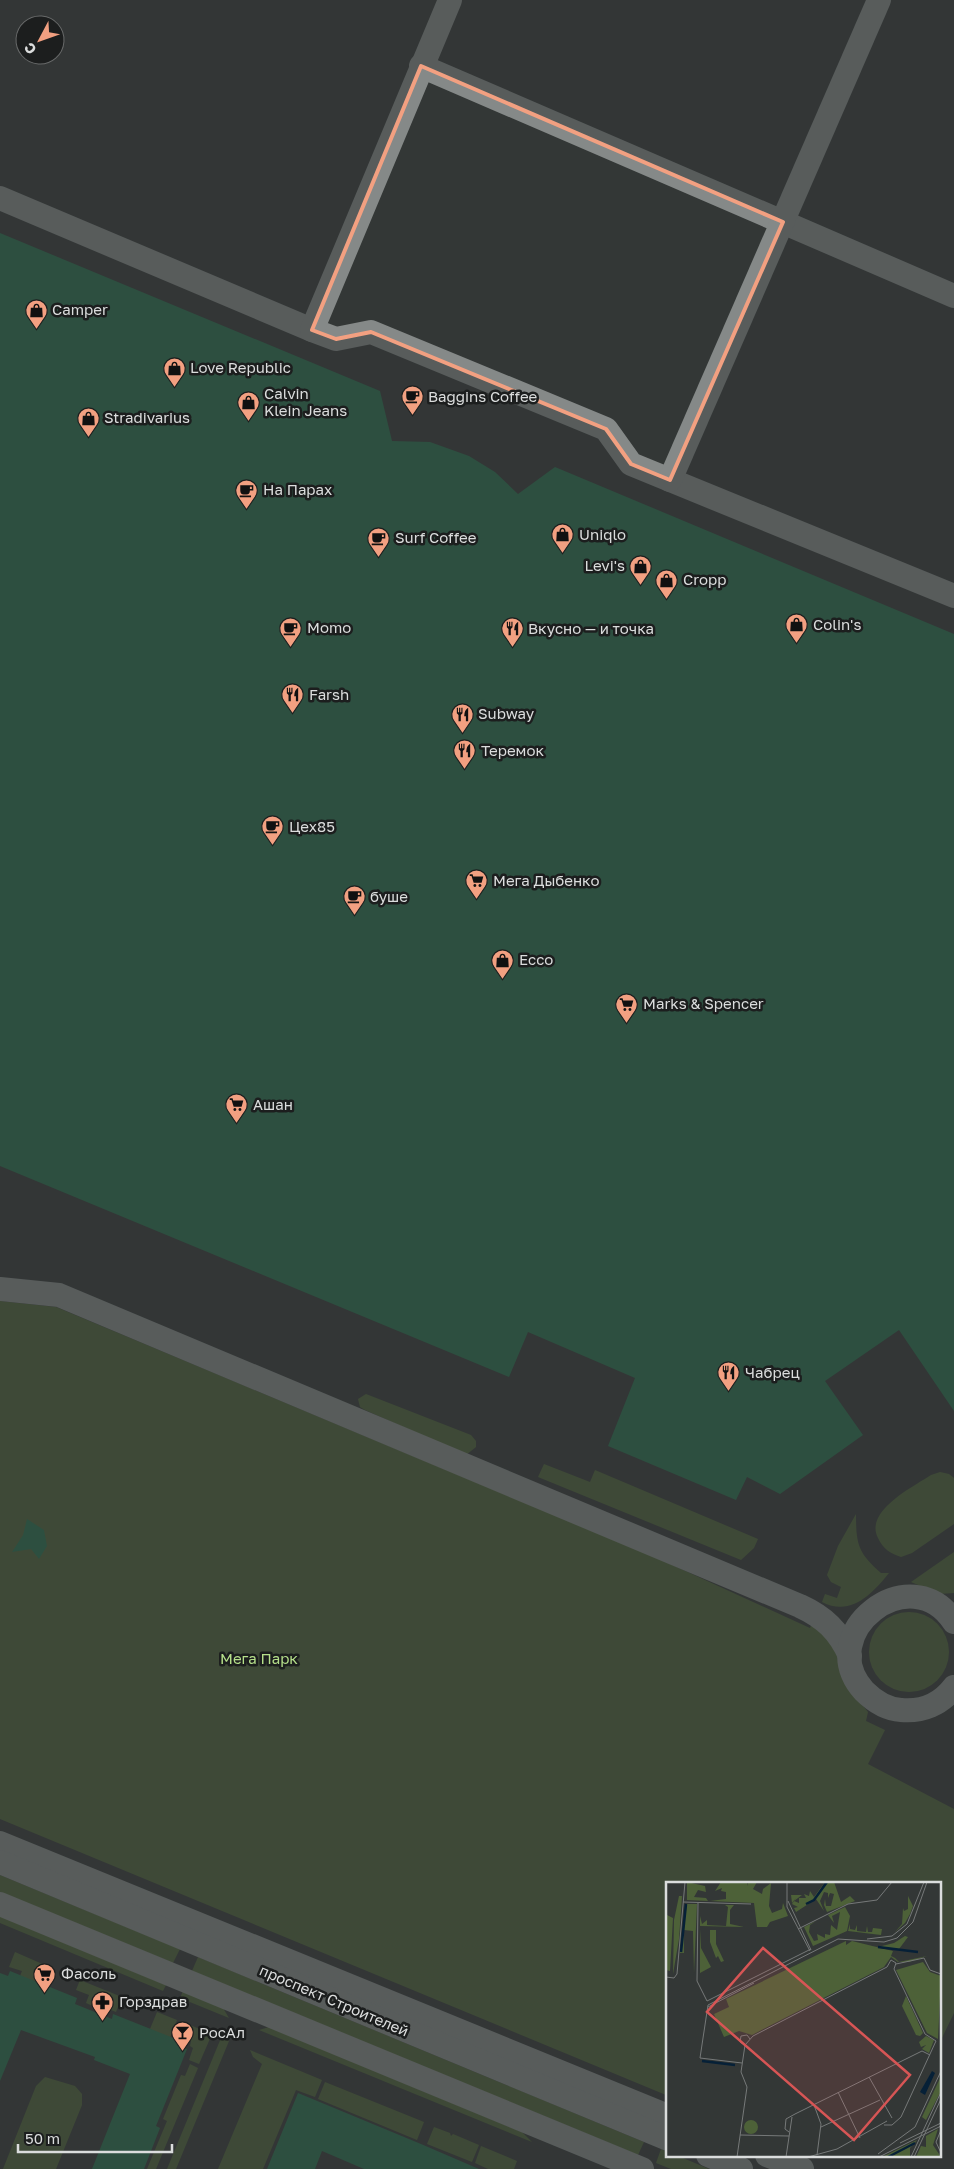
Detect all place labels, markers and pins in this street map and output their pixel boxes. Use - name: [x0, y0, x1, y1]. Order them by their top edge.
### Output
- shop icon: Camper: [24, 298, 48, 329]
- place label: Camper: [52, 300, 108, 318]
- shop icon: Love Republic: [162, 356, 186, 387]
- place label: Love Republic: [190, 358, 291, 376]
- place label: Calvin Klein Jeans: [264, 384, 347, 419]
- cafe icon: Baggins Coffee: [400, 385, 424, 416]
- place label: Baggins Coffee: [428, 387, 538, 405]
- shop icon: Calvin Klein Jeans: [236, 391, 260, 422]
- shop icon: Stradivarius: [76, 406, 100, 437]
- place label: Stradivarius: [104, 408, 190, 426]
- cafe icon: На Парах: [235, 478, 259, 509]
- place label: На Парах: [263, 480, 332, 498]
- shop icon: Uniqlo: [551, 523, 575, 554]
- place label: Uniqlo: [579, 525, 626, 543]
- cafe icon: Surf Coffee: [367, 526, 391, 557]
- place label: Surf Coffee: [395, 528, 477, 546]
- shop icon: Levi's: [629, 554, 653, 585]
- place label: Levi's: [585, 556, 625, 574]
- shop icon: Cropp: [655, 568, 679, 599]
- place label: Cropp: [683, 570, 726, 588]
- shop icon: Colin's: [785, 613, 809, 644]
- place label: Colin's: [813, 615, 861, 633]
- cafe icon: Momo: [279, 616, 303, 647]
- restaurant icon: Вкусно — и точка: [500, 617, 524, 648]
- place label: Momo: [307, 618, 351, 636]
- place label: Вкусно — и точка: [528, 619, 654, 637]
- restaurant icon: Farsh: [281, 683, 305, 714]
- place label: Farsh: [309, 685, 349, 703]
- restaurant icon: Subway: [450, 702, 474, 733]
- place label: Subway: [478, 704, 535, 722]
- restaurant icon: Теремок: [453, 739, 477, 770]
- place label: Теремок: [481, 741, 544, 759]
- cafe icon: Цех85: [261, 815, 285, 846]
- place label: Цех85: [289, 817, 335, 835]
- supermarket icon: Мега Дыбенко: [465, 869, 489, 900]
- place label: Мега Дыбенко: [493, 871, 599, 889]
- cafe icon: буше: [342, 885, 366, 916]
- place label: буше: [370, 887, 408, 905]
- shop icon: Ecco: [491, 948, 515, 979]
- place label: Ecco: [519, 950, 553, 968]
- supermarket icon: Marks & Spencer: [615, 992, 639, 1023]
- place label: Marks & Spencer: [643, 994, 764, 1012]
- supermarket icon: Ашан: [225, 1093, 249, 1124]
- place label: Ашан: [253, 1095, 293, 1113]
- restaurant icon: Чабрец: [717, 1361, 741, 1392]
- place label: Чабрец: [745, 1363, 800, 1381]
- supermarket icon: Фасоль: [33, 1962, 57, 1993]
- place label: Фасоль: [61, 1964, 116, 1982]
- pharmacy icon: Горздрав: [91, 1990, 115, 2021]
- place label: Горздрав: [119, 1992, 187, 2010]
- bar icon: РосАл: [171, 2021, 195, 2052]
- place label: РосАл: [199, 2023, 245, 2041]

